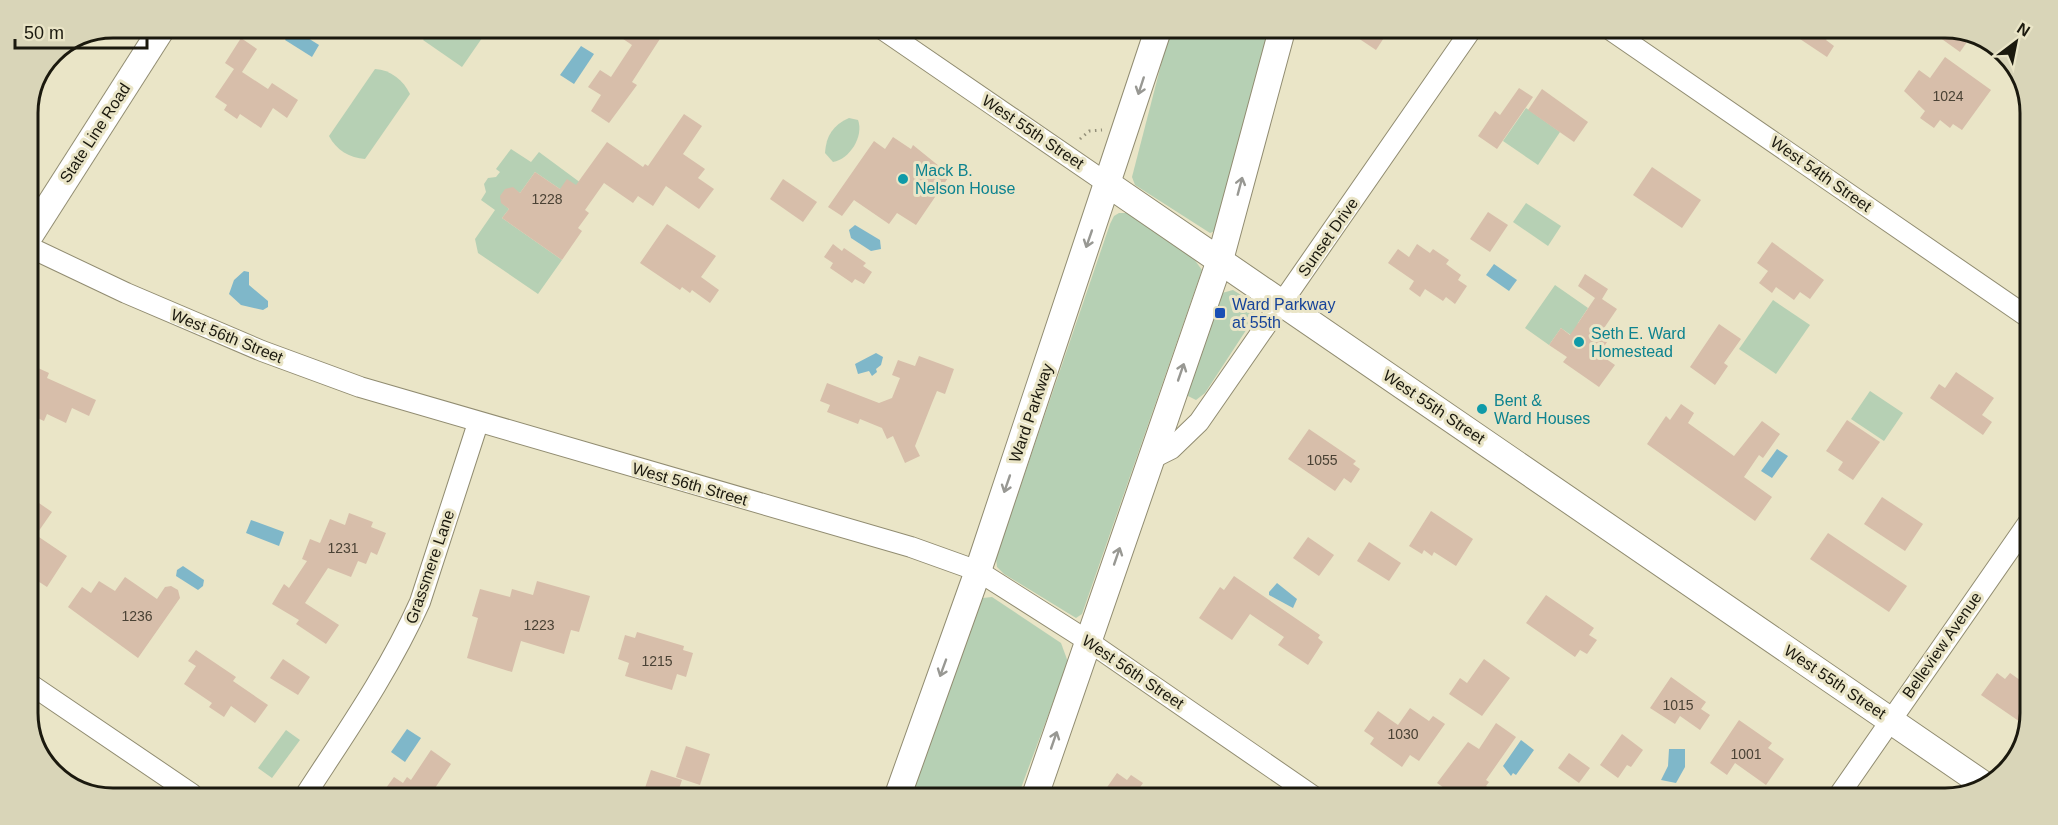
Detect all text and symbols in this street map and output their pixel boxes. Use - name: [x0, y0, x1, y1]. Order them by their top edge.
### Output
- scale bar: [15, 12, 147, 50]
- north arrow: [1986, 12, 2046, 72]
- text: N: [2014, 19, 2033, 40]
- text: 50 m: [24, 23, 64, 43]
- one-way arrow: [1134, 76, 1145, 95]
- street label: State Line Road: [57, 80, 133, 186]
- house number: 1024: [1932, 88, 1964, 104]
- street label: West 55th Street: [979, 92, 1087, 173]
- street label: West 54th Street: [1767, 133, 1875, 215]
- place label: Mack B. Nelson House: [915, 162, 1016, 197]
- marker: Mack B. Nelson House: [896, 172, 910, 186]
- one-way arrow: [1235, 177, 1246, 196]
- house number: 1228: [531, 191, 563, 207]
- street label: Sunset Drive: [1295, 195, 1361, 279]
- one-way arrow: [1083, 229, 1094, 248]
- place label: Ward Parkway at 55th: [1232, 296, 1335, 331]
- street label: West 56th Street: [169, 306, 286, 366]
- marker: Ward Parkway at 55th: [1213, 306, 1227, 320]
- place label: Seth E. Ward Homestead: [1591, 325, 1686, 360]
- marker: Seth E. Ward Homestead: [1572, 335, 1586, 349]
- street label: Ward Parkway: [1006, 361, 1056, 465]
- one-way arrow: [1177, 363, 1188, 382]
- street label: West 55th Street: [1380, 367, 1488, 448]
- place label: Bent & Ward Houses: [1494, 392, 1590, 427]
- marker: Bent & Ward Houses: [1475, 402, 1489, 416]
- house number: 1055: [1306, 452, 1338, 468]
- street label: West 56th Street: [631, 459, 750, 509]
- one-way arrow: [1001, 474, 1012, 493]
- street label: Grassmere Lane: [403, 508, 457, 626]
- house number: 1231: [327, 540, 359, 556]
- one-way arrow: [1113, 547, 1124, 566]
- street label: Belleview Avenue: [1899, 589, 1985, 701]
- house number: 1236: [121, 608, 153, 624]
- house number: 1223: [523, 617, 555, 633]
- street label: West 56th Street: [1079, 632, 1187, 713]
- street label: West 55th Street: [1781, 642, 1889, 723]
- house number: 1215: [641, 653, 673, 669]
- one-way arrow: [937, 658, 948, 677]
- house number: 1015: [1662, 697, 1694, 713]
- house number: 1030: [1387, 726, 1419, 742]
- one-way arrow: [1049, 731, 1060, 750]
- house number: 1001: [1730, 746, 1762, 762]

